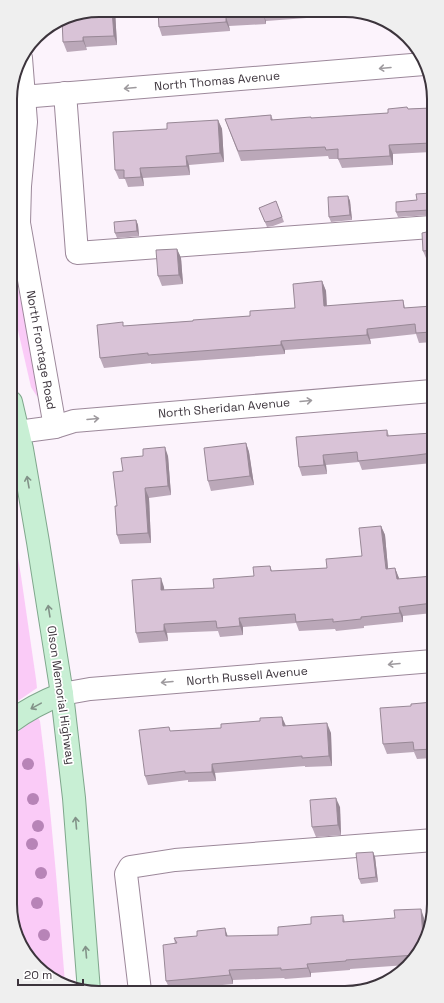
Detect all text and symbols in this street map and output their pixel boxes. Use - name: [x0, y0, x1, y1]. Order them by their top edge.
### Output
- one-way arrow: [379, 64, 392, 71]
- street label: North Thomas Avenue: [153, 68, 281, 94]
- one-way arrow: [124, 85, 137, 92]
- street label: North Frontage Road: [23, 289, 59, 411]
- street label: North Sheridan Avenue: [157, 394, 291, 422]
- one-way arrow: [299, 398, 312, 405]
- one-way arrow: [86, 416, 99, 423]
- one-way arrow: [23, 476, 31, 489]
- one-way arrow: [45, 605, 53, 618]
- street label: Olson Memorial Highway: [43, 624, 79, 766]
- one-way arrow: [388, 661, 401, 668]
- street label: North Russell Avenue: [186, 663, 308, 689]
- one-way arrow: [161, 679, 174, 686]
- one-way arrow: [30, 702, 42, 710]
- one-way arrow: [72, 817, 79, 830]
- one-way arrow: [83, 946, 90, 959]
- scale bar: [18, 961, 83, 987]
- text: 20 m: [24, 967, 52, 983]

